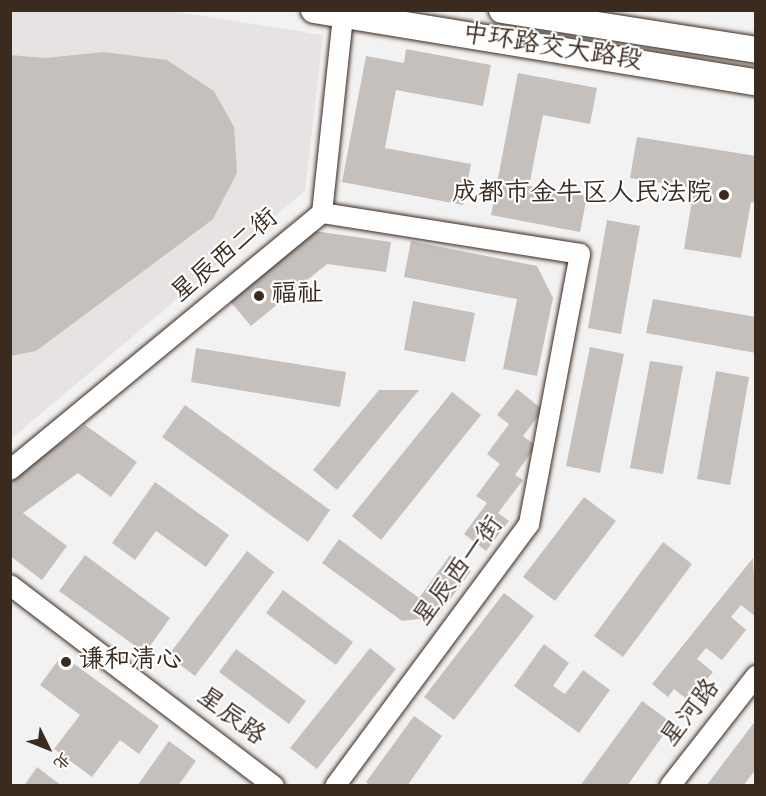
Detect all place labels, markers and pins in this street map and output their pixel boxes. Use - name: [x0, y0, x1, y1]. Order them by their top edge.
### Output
- place label: 成都市金牛区人民法院: [452, 179, 712, 211]
- marker: 成都市金牛区人民法院: [717, 188, 731, 202]
- place label: 福祉: [271, 280, 323, 312]
- marker: 福祉: [252, 289, 266, 303]
- place label: 谦和清心: [78, 646, 182, 678]
- marker: 谦和清心: [59, 655, 73, 669]

